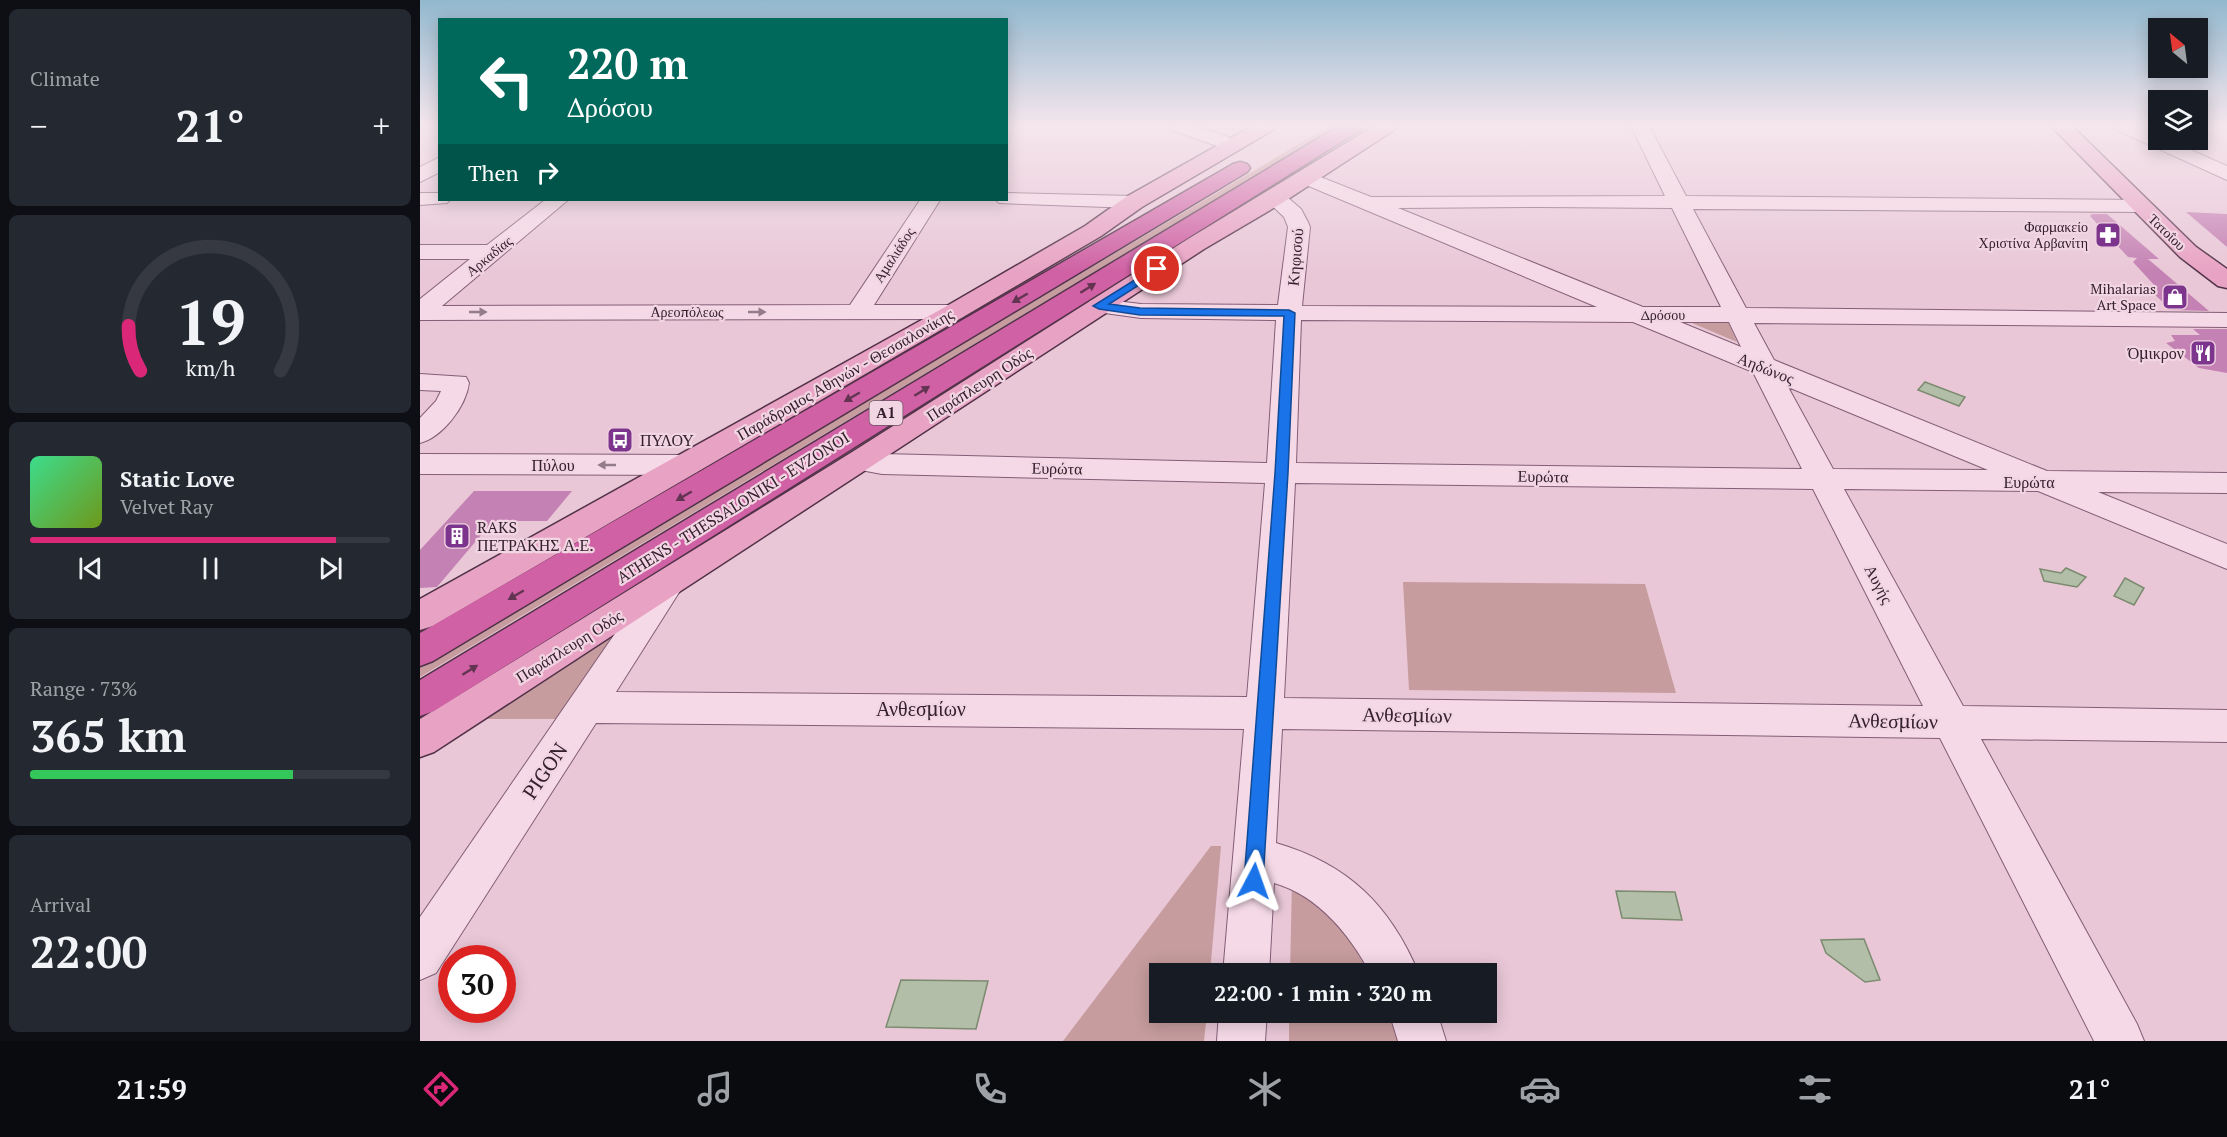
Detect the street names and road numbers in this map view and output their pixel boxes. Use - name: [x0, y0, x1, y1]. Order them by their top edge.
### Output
- street label: Τατοΐου: [2144, 209, 2190, 254]
- street label: Αμαλιάδος: [869, 223, 919, 286]
- street label: Κηφισού: [1282, 227, 1308, 287]
- street label: Αρκαδίας: [461, 231, 516, 280]
- street label: Αρεοπόλεως: [650, 302, 724, 321]
- street label: Παράδρομος Αθηνών - Θεσσαλονίκης: [733, 302, 958, 445]
- street label: Δρόσου: [1641, 305, 1685, 324]
- street label: Παράπλευρη Οδός: [922, 341, 1037, 427]
- street label: Αηδώνος: [1734, 347, 1798, 390]
- road number: Α1: [870, 401, 902, 425]
- street label: ATHENS - THESSALONIKI - EVZONOI: [613, 426, 853, 588]
- street label: Πύλου: [531, 454, 575, 476]
- street label: Ευρώτα: [1031, 457, 1083, 479]
- street label: Ευρώτα: [1517, 465, 1569, 487]
- street label: Ευρώτα: [2003, 471, 2055, 493]
- street label: Αυγής: [1860, 561, 1899, 608]
- street label: Παράπλευρη Οδός: [511, 604, 627, 688]
- street label: Ανθεσμίων: [876, 695, 966, 722]
- street label: Ανθεσμίων: [1362, 700, 1452, 729]
- street label: Ανθεσμίων: [1848, 706, 1938, 735]
- street label: PIGON: [516, 737, 573, 804]

